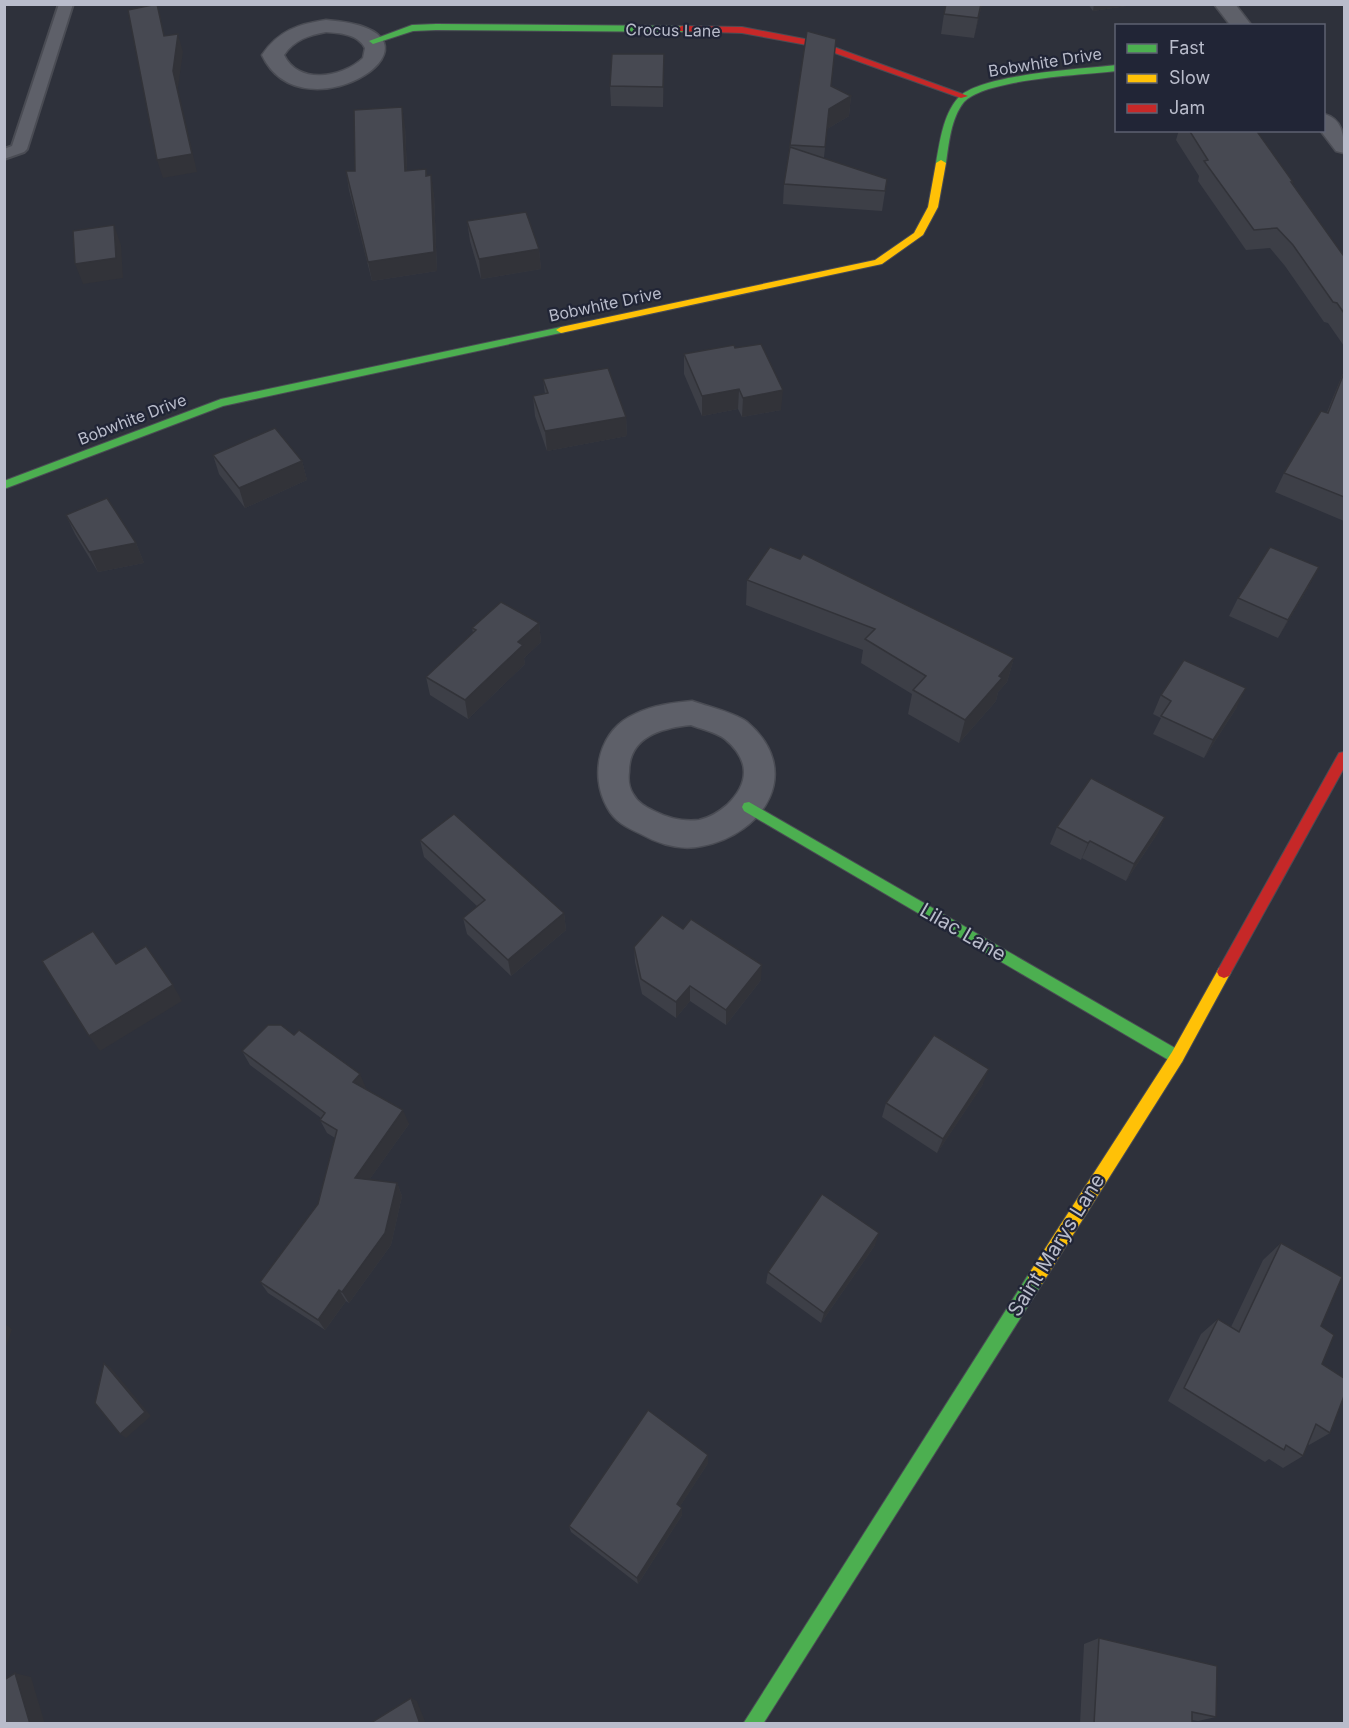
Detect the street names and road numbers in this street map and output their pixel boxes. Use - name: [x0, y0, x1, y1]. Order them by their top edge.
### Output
- street label: Crocus Lane: [625, 19, 721, 41]
- street label: Bobwhite Drive: [987, 43, 1103, 81]
- street label: Bobwhite Drive: [547, 282, 663, 326]
- street label: Bobwhite Drive: [75, 389, 189, 449]
- street label: Lilac Lane: [916, 898, 1010, 966]
- street label: Saint Marys Lane: [1003, 1169, 1109, 1321]

